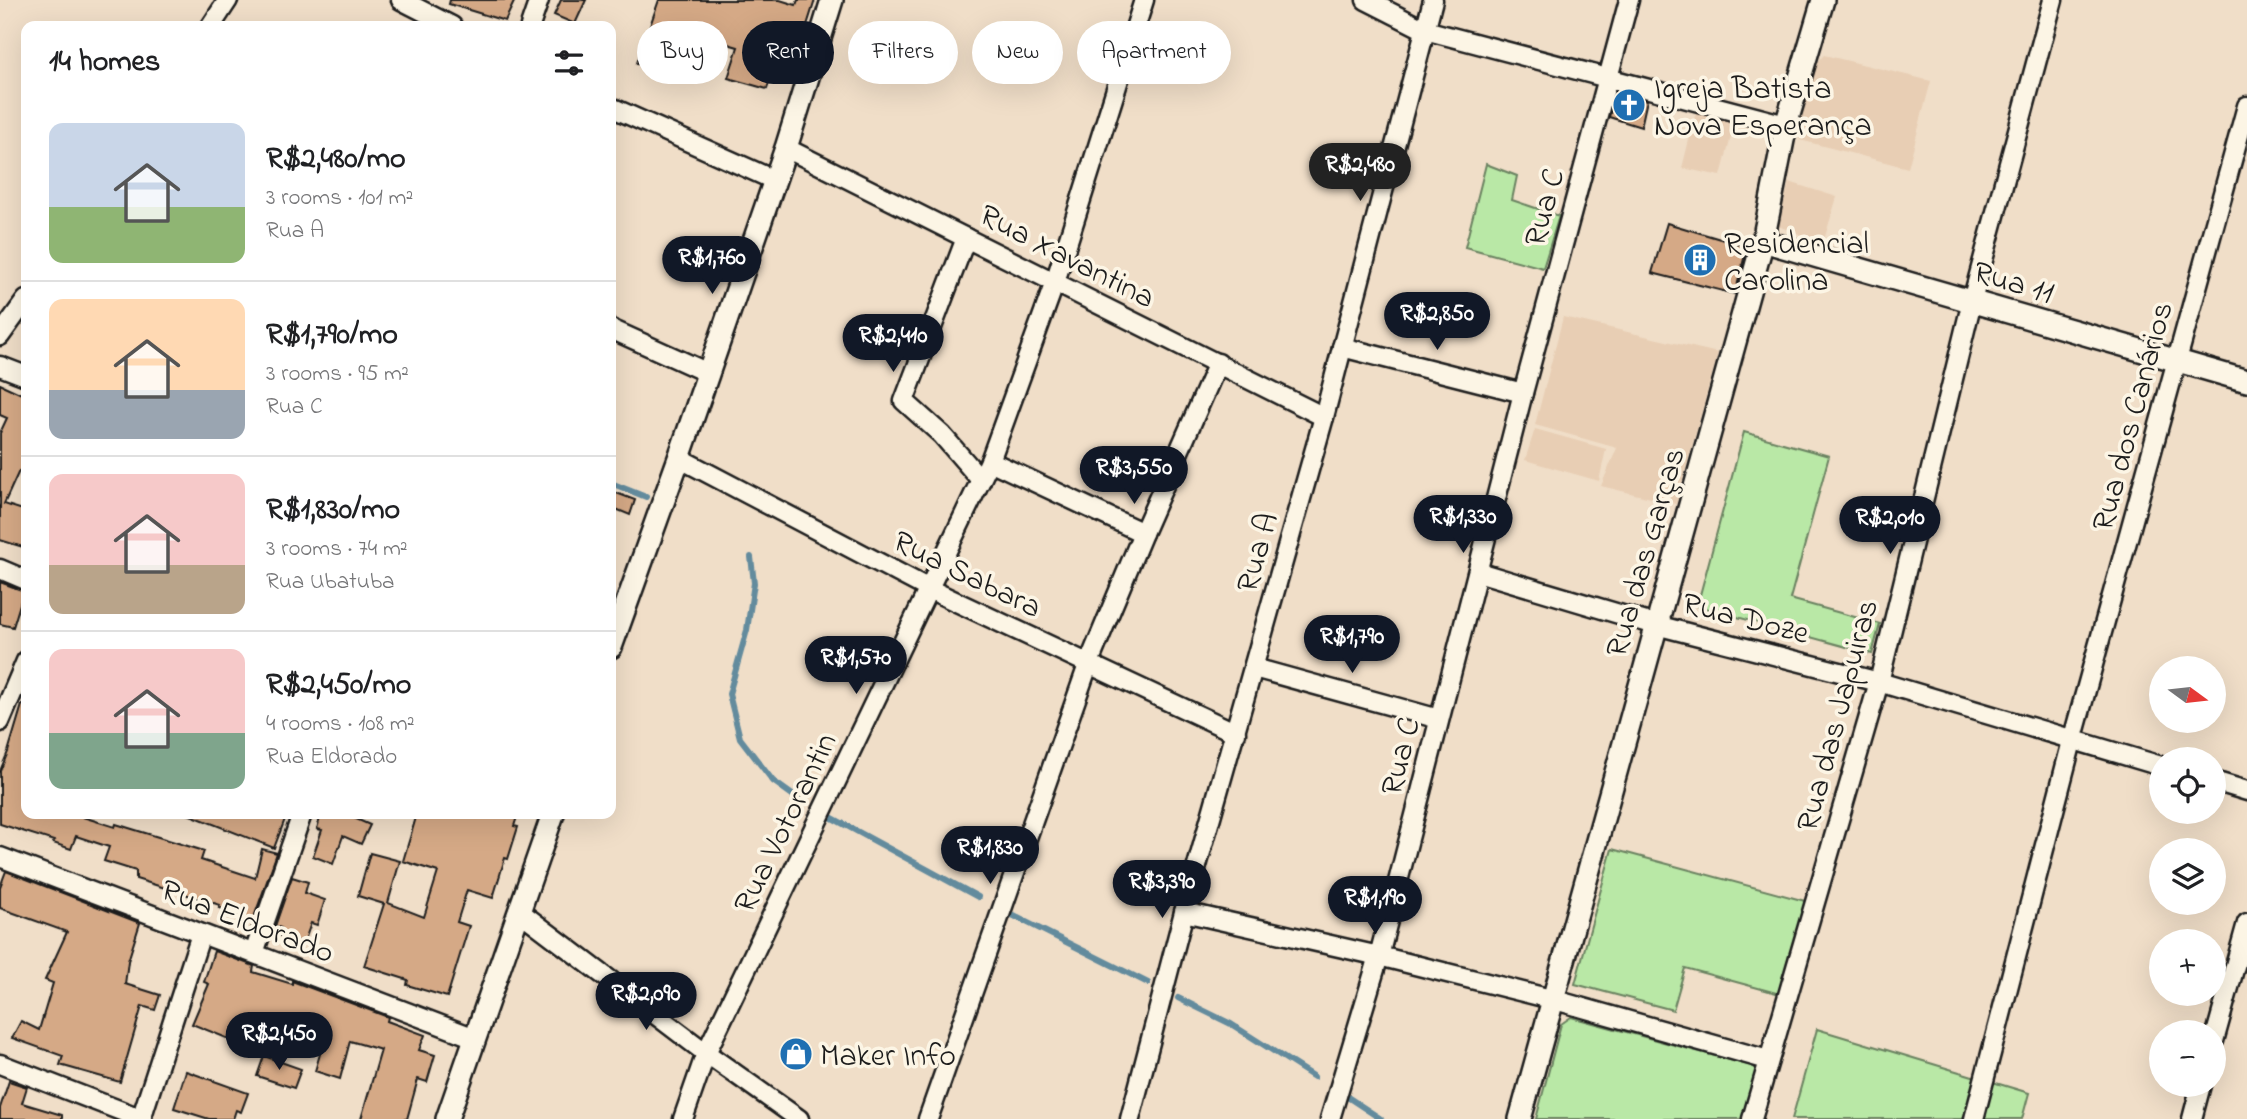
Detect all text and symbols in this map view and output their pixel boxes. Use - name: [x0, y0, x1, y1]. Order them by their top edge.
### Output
- chip: Buy: [637, 21, 728, 84]
- chip: Rent: [742, 21, 834, 84]
- chip: Filters: [848, 21, 958, 84]
- chip: New: [972, 21, 1063, 84]
- chip: Apartment: [1077, 21, 1231, 84]
- text: 14 homes: [49, 41, 160, 85]
- icon: filters: [550, 44, 588, 82]
- place label: Igreja Batista Nova Esperança: [1654, 67, 1872, 151]
- church icon: Igreja Batista Nova Esperança: [1610, 86, 1648, 124]
- text: R$2,480/mo: [266, 138, 406, 182]
- pin: R$2,480: [1295, 144, 1425, 203]
- text: R$2,480: [1325, 149, 1395, 182]
- icon: home: [105, 151, 189, 235]
- street label: Rua C: [1513, 164, 1579, 252]
- text: 3 rooms · 101 m²: [266, 182, 413, 215]
- street label: Rua Xavantina: [970, 194, 1163, 323]
- text: Rua A: [266, 215, 324, 248]
- place label: Residencial Carolina: [1724, 222, 1869, 306]
- pin: R$1,760: [647, 236, 777, 296]
- building icon: Residencial Carolina: [1681, 241, 1719, 279]
- text: R$1,760: [678, 242, 746, 275]
- street label: Rua 11: [1967, 251, 2059, 318]
- pin: R$2,850: [1372, 292, 1502, 352]
- street label: Rua dos Canários: [2081, 297, 2188, 537]
- text: R$2,850: [1400, 298, 1474, 331]
- text: R$1,790/mo: [266, 314, 398, 358]
- pin: R$2,410: [828, 314, 958, 374]
- text: R$2,410: [859, 320, 927, 353]
- icon: home: [105, 327, 189, 411]
- text: 3 rooms · 95 m²: [266, 358, 409, 391]
- text: Rua C: [266, 391, 323, 424]
- street label: Rua das Garças: [1595, 443, 1700, 663]
- pin: R$3,550: [1069, 447, 1199, 506]
- text: R$3,550: [1096, 452, 1172, 485]
- text: R$1,830/mo: [266, 489, 400, 533]
- pin: R$1,330: [1398, 496, 1528, 555]
- pin: R$2,010: [1825, 496, 1955, 556]
- text: R$1,330: [1430, 501, 1496, 534]
- icon: home: [105, 502, 189, 586]
- text: R$2,010: [1855, 502, 1925, 535]
- street label: Rua A: [1226, 508, 1293, 598]
- street label: Rua Sabara: [884, 520, 1049, 632]
- text: 3 rooms · 74 m²: [266, 533, 408, 566]
- text: Rua Ubatuba: [266, 566, 394, 599]
- street label: Rua Doze: [1677, 582, 1814, 659]
- street label: Rua das Japuiras: [1786, 595, 1893, 837]
- pin: R$1,790: [1287, 616, 1417, 675]
- text: R$1,790: [1320, 621, 1384, 654]
- pin: R$1,570: [791, 636, 921, 696]
- text: R$1,570: [821, 642, 891, 675]
- north arrow: [2149, 656, 2226, 733]
- map controls: [2149, 656, 2226, 1097]
- text: R$2,450/mo: [266, 664, 411, 708]
- icon: home: [105, 677, 189, 761]
- text: 4 rooms · 108 m²: [266, 708, 415, 741]
- street label: Rua C: [1370, 713, 1435, 801]
- street label: Rua Votorantin: [723, 725, 851, 922]
- text: Rua Eldorado: [266, 741, 397, 774]
- button: locate: [2149, 747, 2226, 824]
- pin: R$1,830: [925, 826, 1055, 886]
- text: R$1,830: [957, 832, 1023, 865]
- button: layers: [2149, 838, 2226, 915]
- pin: R$3,390: [1097, 860, 1227, 920]
- text: R$3,390: [1129, 866, 1195, 899]
- street label: Rua Eldorado: [153, 869, 340, 978]
- pin: R$1,190: [1310, 876, 1440, 936]
- text: R$1,190: [1344, 882, 1406, 915]
- button: +: [2149, 929, 2226, 1006]
- pin: R$2,090: [581, 972, 711, 1032]
- text: R$2,090: [612, 978, 680, 1011]
- pin: R$2,450: [214, 1012, 344, 1072]
- text: R$2,450: [242, 1018, 316, 1051]
- button: −: [2149, 1020, 2226, 1097]
- place label: Maker Info: [820, 1034, 956, 1081]
- shop icon: Maker Info: [777, 1035, 815, 1073]

